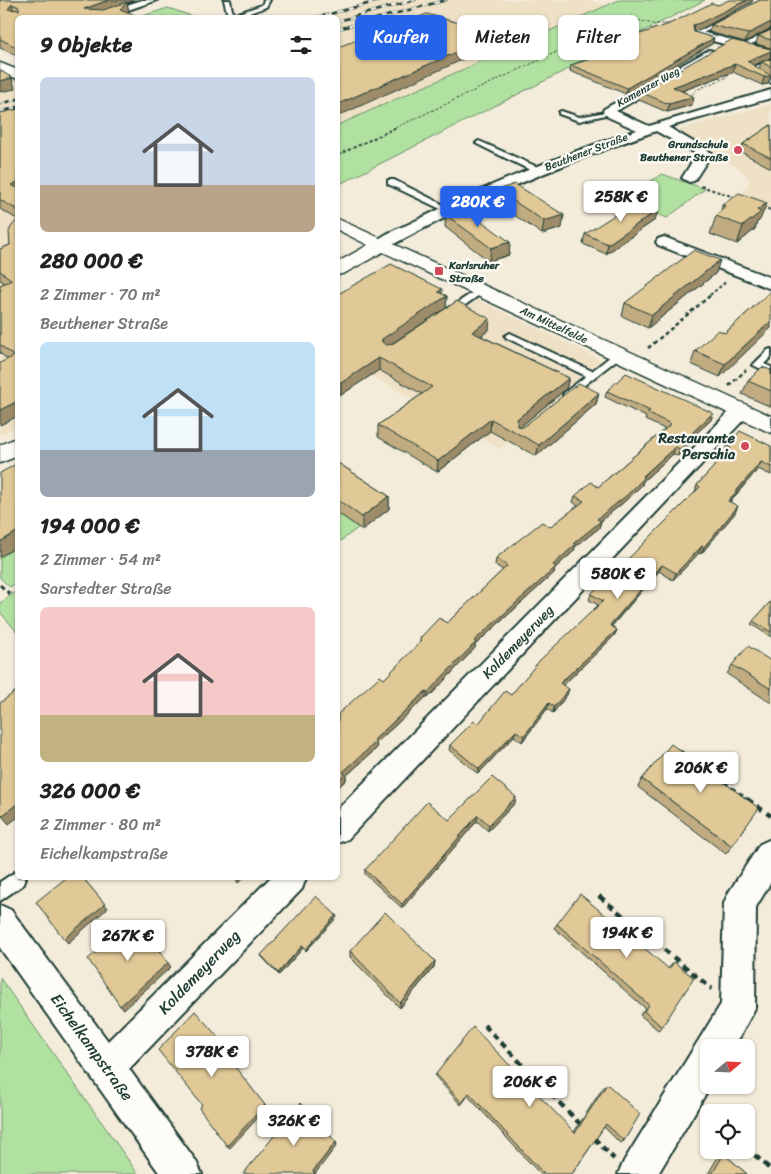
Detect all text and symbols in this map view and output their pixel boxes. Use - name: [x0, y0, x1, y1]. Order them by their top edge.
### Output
- chip: Kaufen: [355, 15, 447, 60]
- chip: Mieten: [457, 15, 548, 60]
- chip: Filter: [558, 15, 639, 60]
- text: 9 Objekte: [40, 26, 132, 64]
- icon: filters: [287, 31, 315, 59]
- street label: Kamenzer Weg: [613, 62, 684, 112]
- icon: home: [133, 110, 223, 200]
- street label: Beuthener Straße: [542, 127, 631, 177]
- place label: Grundschule Beuthener Straße: [640, 135, 729, 167]
- marker: Grundschule Beuthener Straße: [732, 144, 744, 156]
- pin: 258K €: [580, 180, 662, 223]
- text: 258K €: [594, 182, 648, 211]
- pin: 280K €: [437, 186, 519, 228]
- text: 280K €: [451, 187, 505, 216]
- text: 280 000 €: [40, 242, 143, 280]
- place label: Karlsruher Straße: [448, 256, 501, 288]
- marker: Karlsruher Straße: [433, 265, 445, 277]
- text: 2 Zimmer · 70 m²: [40, 280, 160, 309]
- street label: Am Mittelfelde: [516, 301, 591, 349]
- text: Beuthener Straße: [40, 309, 168, 338]
- icon: home: [133, 375, 223, 465]
- place label: Restaurante Perschia: [658, 426, 736, 467]
- marker: Restaurante Perschia: [739, 440, 751, 452]
- text: 194 000 €: [40, 507, 140, 545]
- text: 2 Zimmer · 54 m²: [40, 545, 161, 574]
- pin: 580K €: [577, 558, 659, 600]
- text: 580K €: [591, 559, 645, 588]
- text: Sarstedter Straße: [40, 574, 171, 603]
- street label: Koldemeyerweg: [476, 599, 560, 685]
- icon: home: [133, 640, 223, 730]
- pin: 206K €: [660, 752, 742, 794]
- text: 206K €: [675, 753, 727, 782]
- text: 326 000 €: [40, 772, 140, 810]
- text: 2 Zimmer · 80 m²: [40, 810, 161, 839]
- text: Eichelkampstraße: [40, 839, 168, 868]
- pin: 194K €: [586, 916, 668, 959]
- text: 194K €: [601, 918, 653, 947]
- pin: 267K €: [87, 920, 169, 962]
- text: 267K €: [102, 921, 154, 950]
- street label: Koldemeyerweg: [151, 923, 247, 1021]
- street label: Eichelkampstraße: [43, 987, 141, 1107]
- pin: 378K €: [171, 1036, 253, 1078]
- text: 378K €: [186, 1037, 238, 1066]
- north arrow: [700, 1039, 755, 1094]
- map controls: [700, 1039, 755, 1159]
- pin: 206K €: [489, 1066, 571, 1108]
- text: 206K €: [504, 1067, 556, 1096]
- pin: 326K €: [253, 1104, 335, 1147]
- button: locate: [700, 1104, 755, 1159]
- text: 326K €: [268, 1106, 320, 1135]

